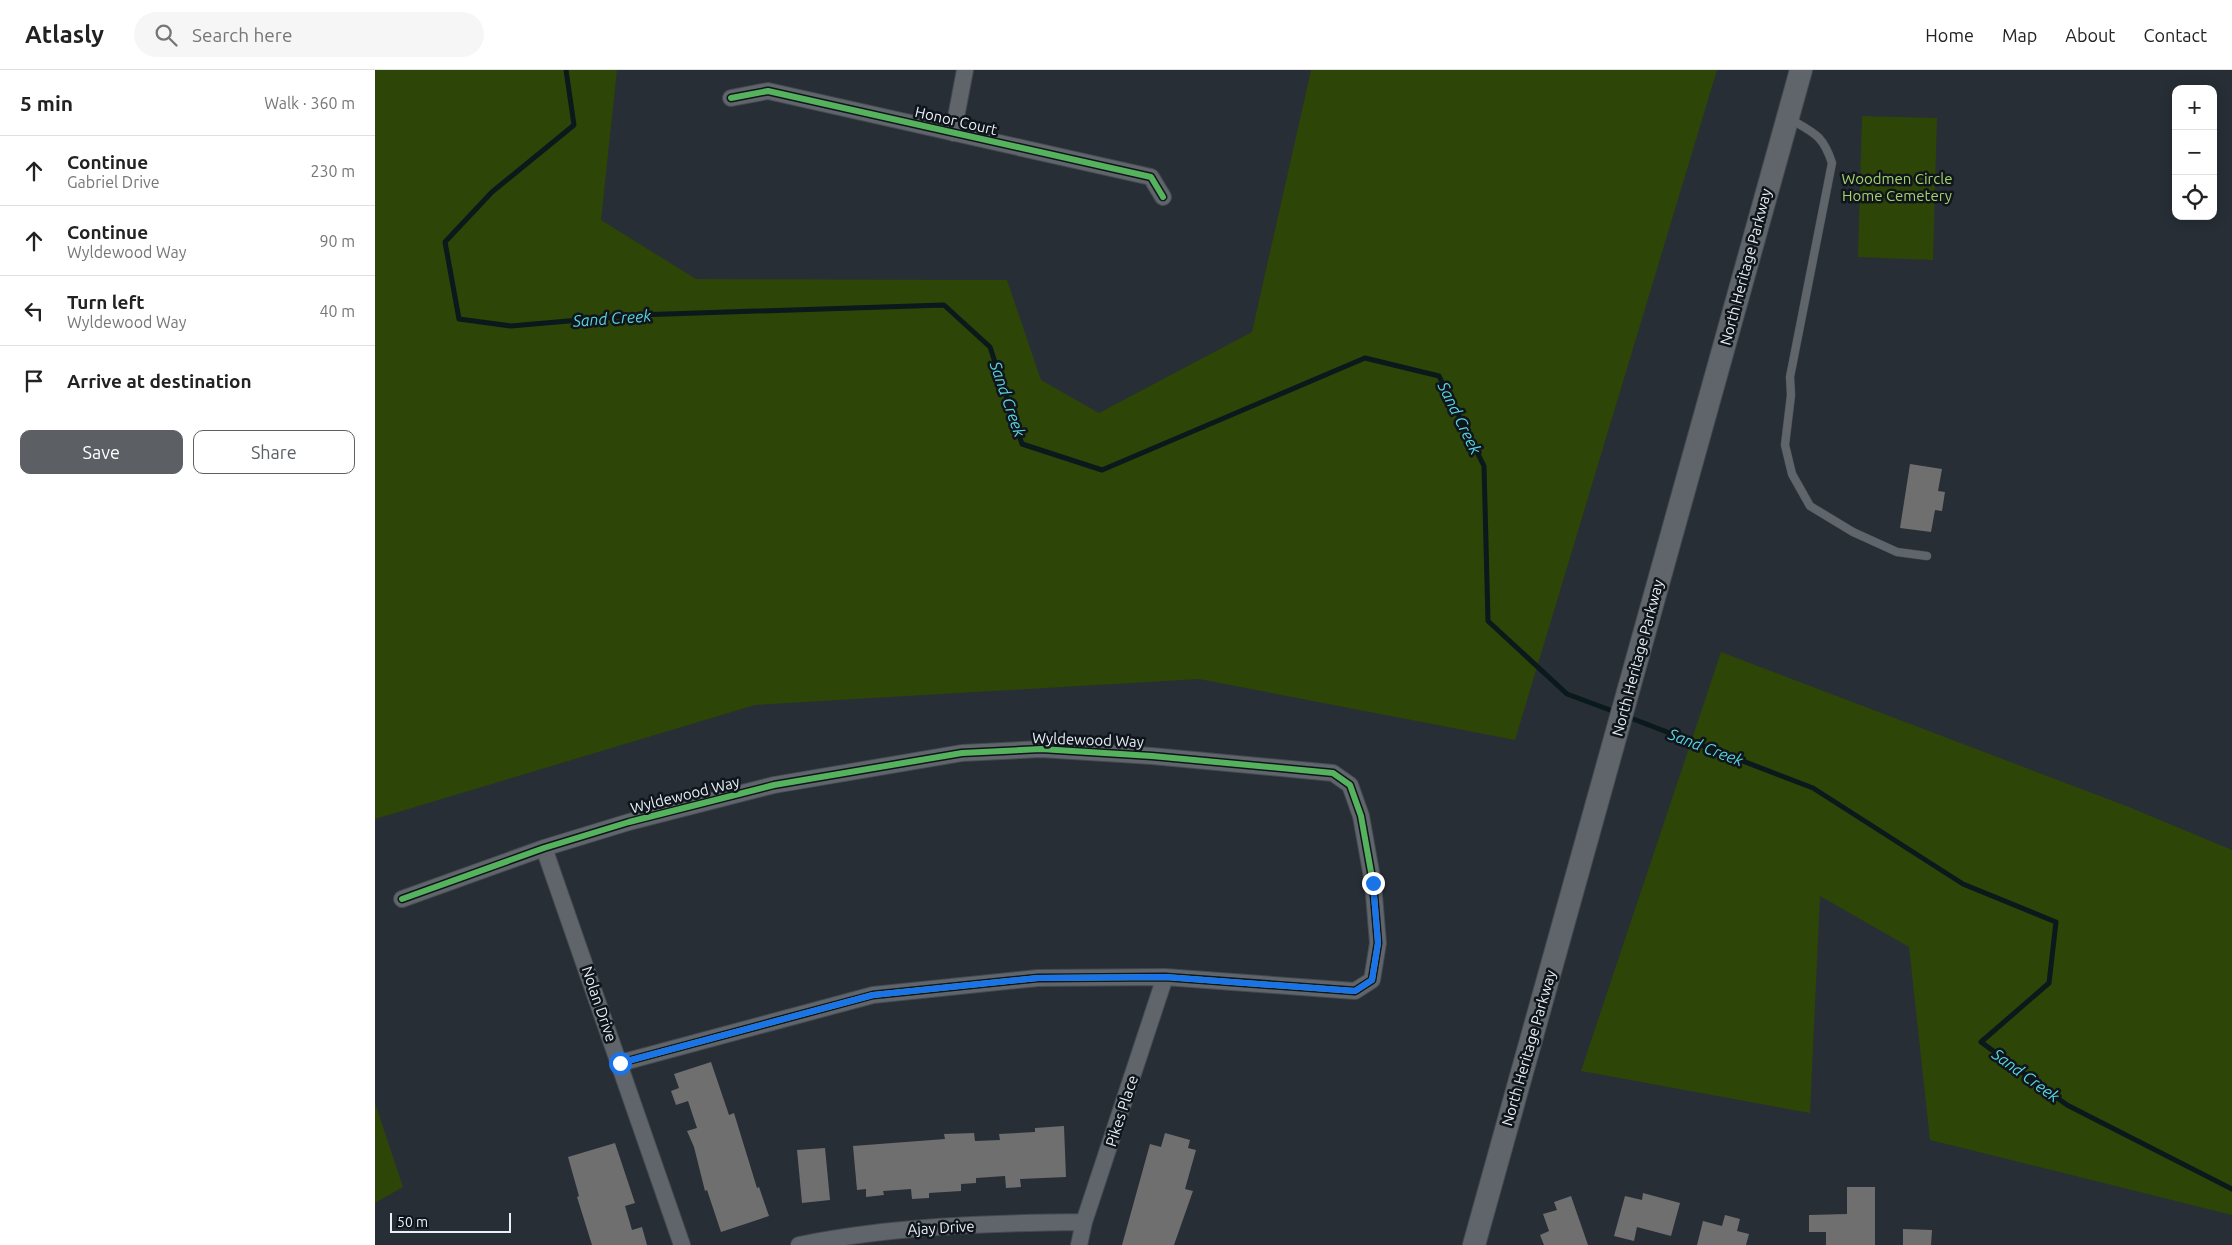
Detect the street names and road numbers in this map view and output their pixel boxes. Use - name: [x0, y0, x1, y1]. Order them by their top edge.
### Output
- street label: Honor Court: [913, 103, 999, 138]
- street label: North Heritage Parkway: [1716, 187, 1775, 347]
- street label: North Heritage Parkway: [1608, 578, 1667, 738]
- street label: Wyldewood Way: [1032, 729, 1144, 750]
- street label: Wyldewood Way: [628, 773, 741, 816]
- street label: Nolan Drive: [579, 964, 620, 1044]
- street label: North Heritage Parkway: [1498, 968, 1559, 1128]
- street label: Pikes Place: [1102, 1073, 1141, 1149]
- street label: Ajay Drive: [907, 1217, 975, 1238]

